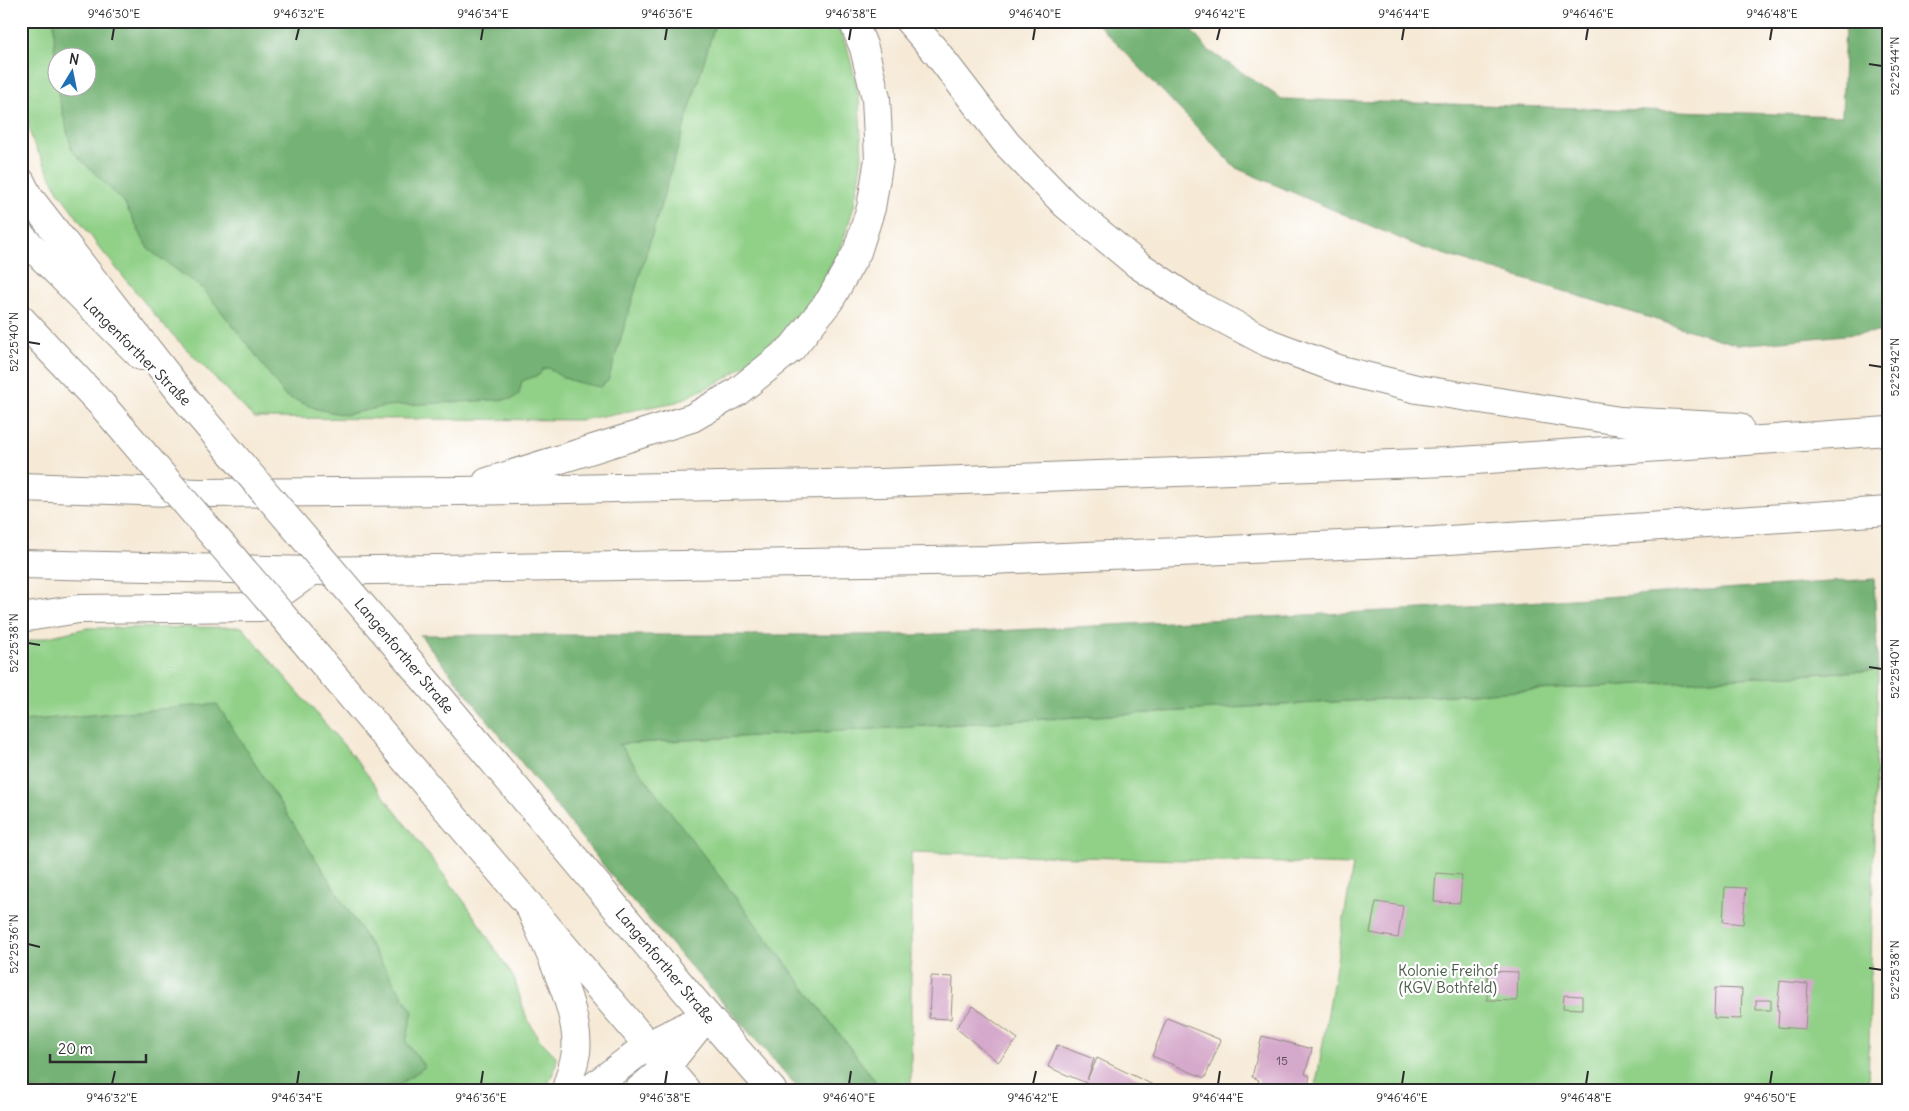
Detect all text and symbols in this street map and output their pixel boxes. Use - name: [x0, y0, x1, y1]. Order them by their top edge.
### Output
- text: 9°46'30"E: [88, 6, 140, 21]
- text: 9°46'32"E: [273, 6, 325, 21]
- text: 9°46'34"E: [457, 6, 509, 21]
- text: 9°46'36"E: [641, 6, 693, 21]
- text: 9°46'38"E: [825, 6, 877, 21]
- text: 9°46'40"E: [1009, 6, 1061, 21]
- text: 9°46'42"E: [1194, 6, 1246, 21]
- text: 9°46'44"E: [1378, 6, 1430, 21]
- text: 9°46'46"E: [1562, 6, 1614, 21]
- text: 9°46'48"E: [1746, 6, 1798, 21]
- text: 52°25'44"N: [1887, 36, 1902, 96]
- north arrow: [48, 48, 98, 98]
- text: N: [68, 49, 81, 69]
- street label: Langenforther Straße: [79, 294, 195, 410]
- text: 52°25'40"N: [6, 312, 21, 372]
- text: 52°25'42"N: [1887, 338, 1902, 396]
- street label: Langenforther Straße: [350, 594, 458, 717]
- text: 52°25'38"N: [6, 613, 21, 673]
- text: 52°25'40"N: [1887, 639, 1902, 699]
- street label: Langenforther Straße: [611, 904, 719, 1027]
- text: 52°25'36"N: [6, 914, 21, 974]
- text: 52°25'38"N: [1887, 940, 1902, 1000]
- park label: Kolonie Freihof (KGV Bothfeld): [1398, 961, 1499, 997]
- scale bar: [50, 1031, 146, 1063]
- text: 20 m: [58, 1039, 93, 1058]
- house number: 15: [1276, 1053, 1288, 1068]
- text: 9°46'32"E: [86, 1090, 138, 1105]
- text: 9°46'34"E: [271, 1090, 323, 1105]
- text: 9°46'36"E: [455, 1090, 507, 1105]
- text: 9°46'38"E: [639, 1090, 691, 1105]
- text: 9°46'40"E: [823, 1090, 875, 1105]
- text: 9°46'42"E: [1007, 1090, 1059, 1105]
- text: 9°46'44"E: [1192, 1090, 1244, 1105]
- text: 9°46'46"E: [1376, 1090, 1428, 1105]
- text: 9°46'48"E: [1560, 1090, 1612, 1105]
- text: 9°46'50"E: [1744, 1090, 1796, 1105]

